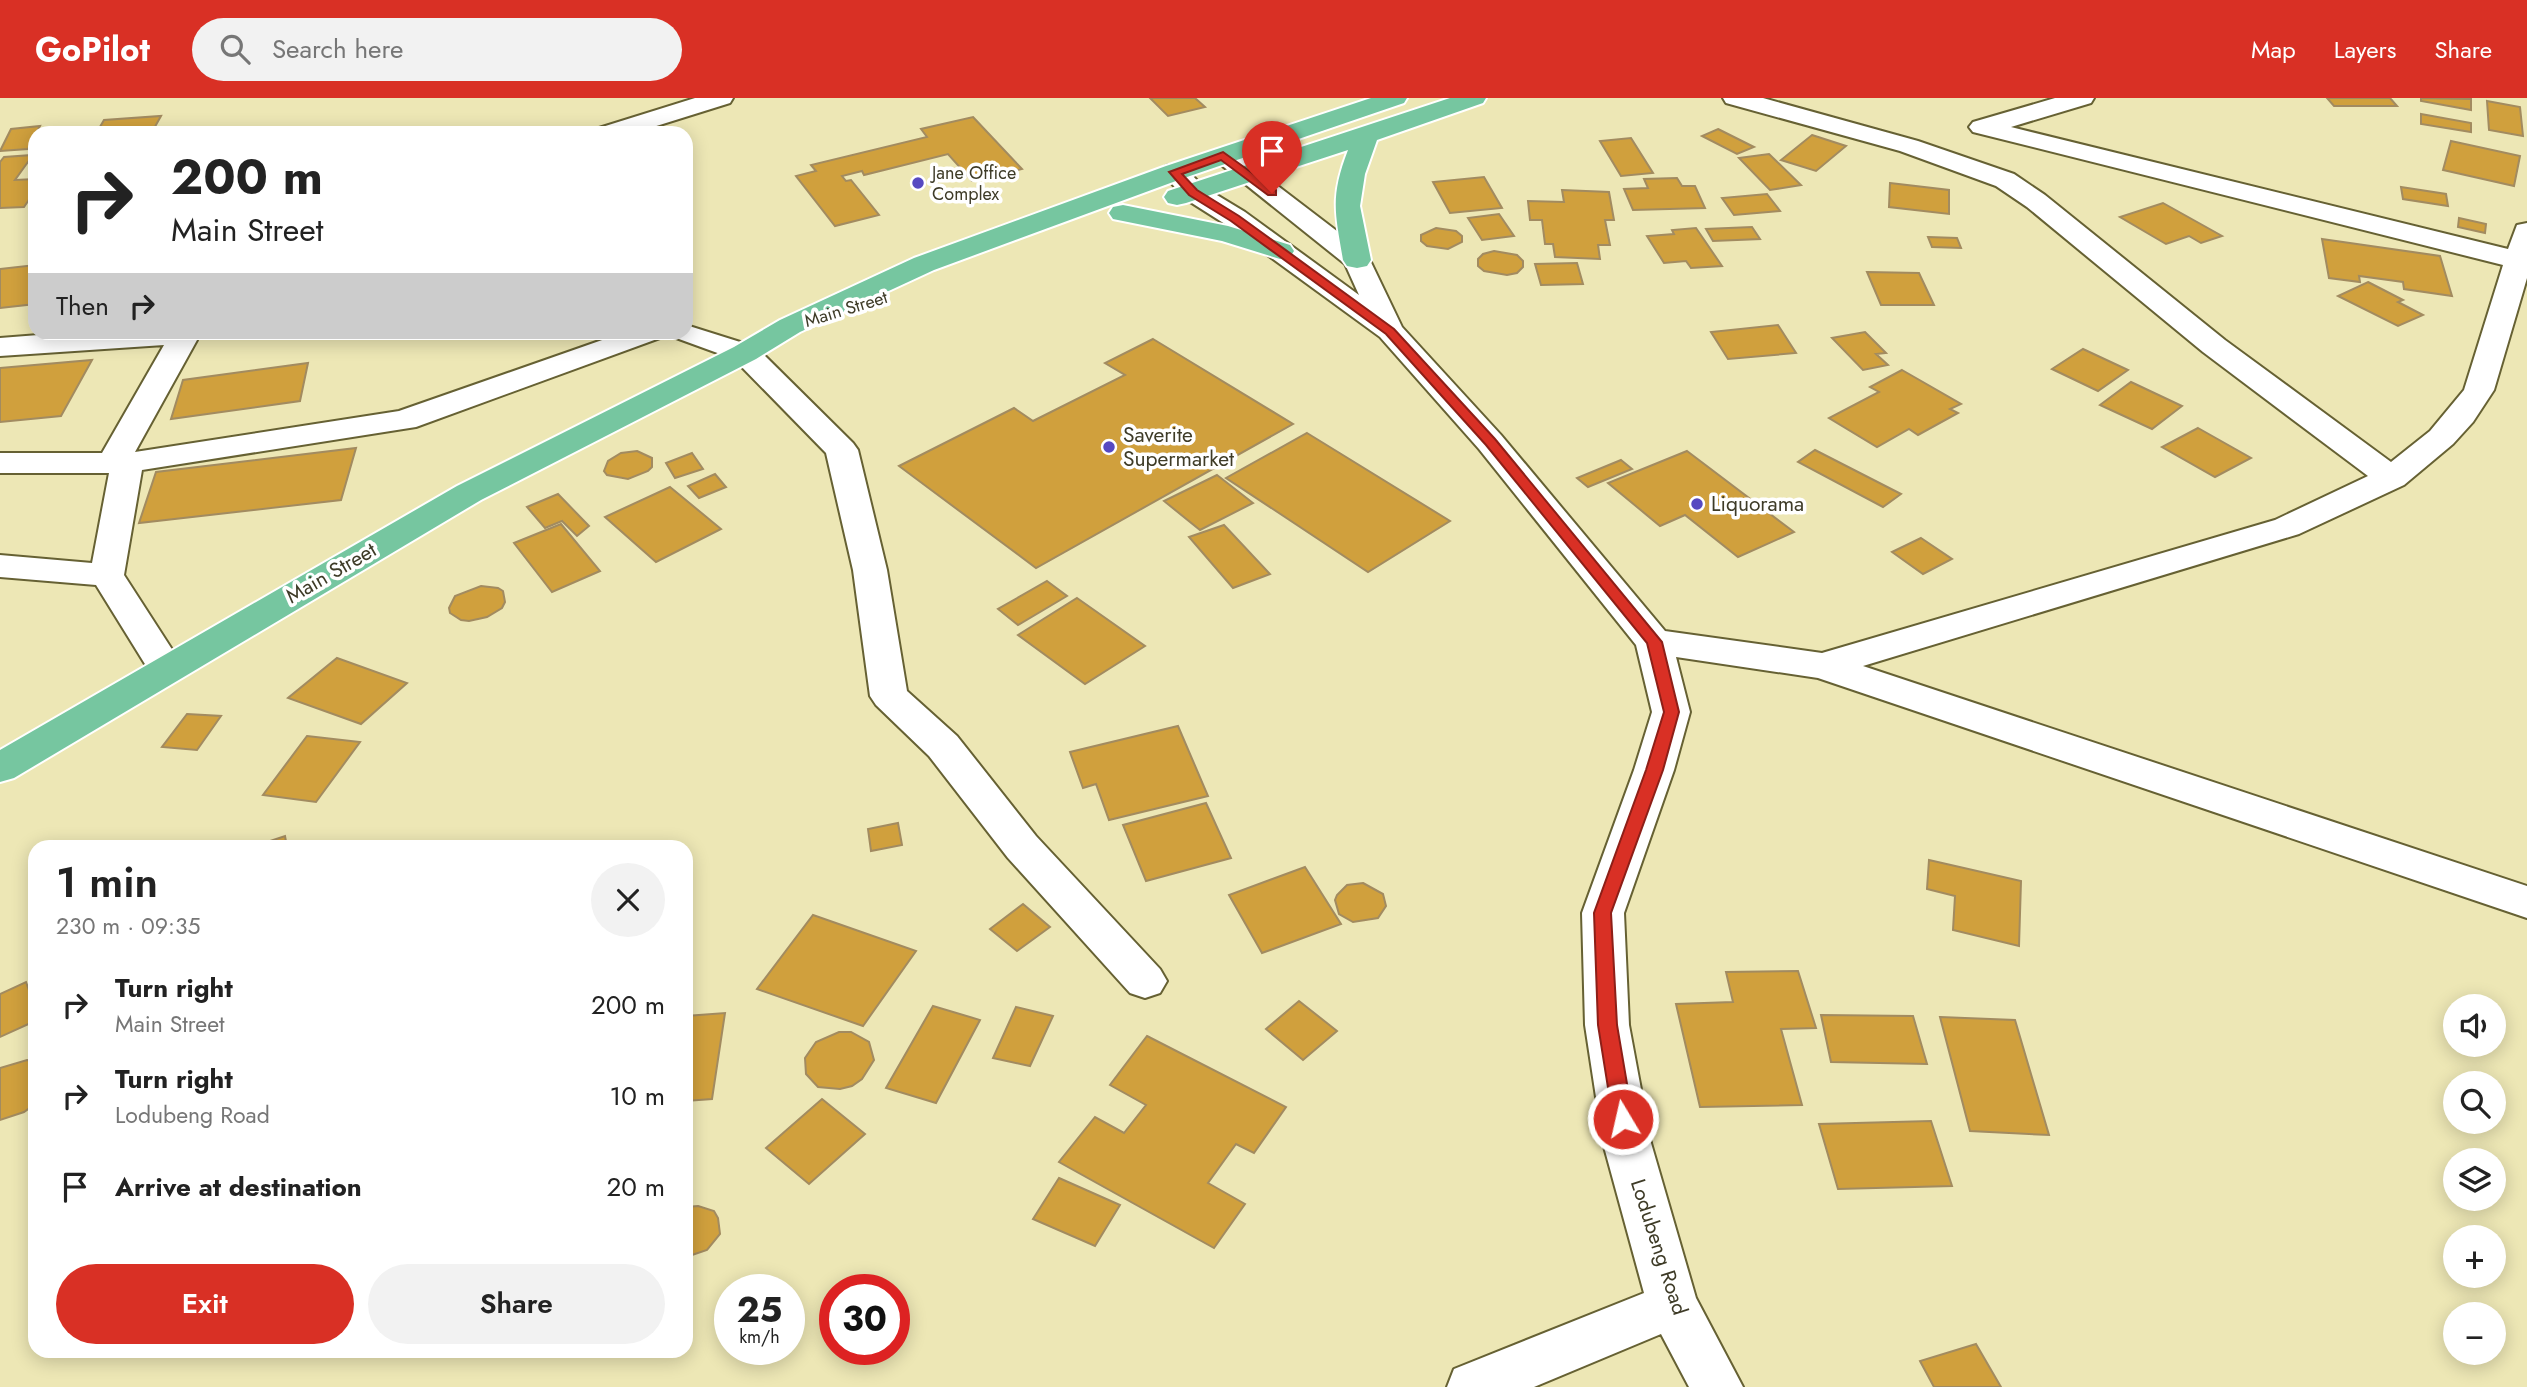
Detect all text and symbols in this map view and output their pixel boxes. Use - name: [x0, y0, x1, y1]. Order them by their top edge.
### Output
- search box: [192, 18, 682, 81]
- text: GoPilot: [35, 26, 150, 73]
- icon: search: [216, 30, 254, 68]
- text: Search here: [272, 30, 403, 68]
- text: Map: [2251, 32, 2296, 67]
- text: Layers: [2334, 32, 2396, 67]
- text: Share: [2434, 32, 2492, 67]
- pin: [1242, 121, 1302, 193]
- icon: arrive: [1253, 132, 1291, 170]
- text: 200 m: [171, 142, 323, 212]
- icon: right: [56, 154, 147, 245]
- place label: Jane Office Complex: [930, 160, 1016, 207]
- marker: Jane Office Complex: [910, 175, 926, 191]
- text: Main Street: [171, 207, 323, 253]
- street label: Main Street: [801, 284, 891, 334]
- text: Then: [56, 287, 109, 325]
- icon: right: [123, 287, 161, 325]
- place label: Saverite Supermarket: [1123, 420, 1234, 474]
- marker: Saverite Supermarket: [1101, 439, 1117, 455]
- place label: Liquorama: [1711, 489, 1804, 519]
- marker: Liquorama: [1689, 496, 1705, 512]
- street label: Main Street: [280, 535, 382, 611]
- text: 1 min: [56, 852, 158, 913]
- button: close: [591, 863, 665, 937]
- text: 230 m · 09:35: [56, 909, 200, 943]
- text: Turn right: [115, 969, 233, 1007]
- icon: right: [56, 986, 94, 1024]
- text: 200 m: [591, 986, 665, 1024]
- map controls: [2443, 994, 2506, 1365]
- button: sound: [2443, 994, 2506, 1057]
- text: Main Street: [115, 1007, 225, 1041]
- text: Turn right: [115, 1060, 233, 1098]
- button: search: [2443, 1071, 2506, 1134]
- icon: right: [56, 1077, 94, 1115]
- text: 10 m: [610, 1077, 665, 1115]
- position arrow: [1586, 1082, 1660, 1156]
- text: Lodubeng Road: [115, 1098, 270, 1132]
- button: layers: [2443, 1148, 2506, 1211]
- icon: arrive: [56, 1168, 94, 1206]
- text: Arrive at destination: [115, 1168, 362, 1206]
- text: 20 m: [607, 1168, 665, 1206]
- street label: Lodubeng Road: [1623, 1175, 1695, 1319]
- button: +: [2443, 1225, 2506, 1288]
- button: Exit: [56, 1264, 354, 1344]
- button: Share: [368, 1264, 665, 1344]
- speed limit sign: 30: [819, 1274, 910, 1365]
- text: 25: [737, 1285, 782, 1335]
- button: −: [2443, 1302, 2506, 1365]
- text: km/h: [739, 1324, 780, 1350]

